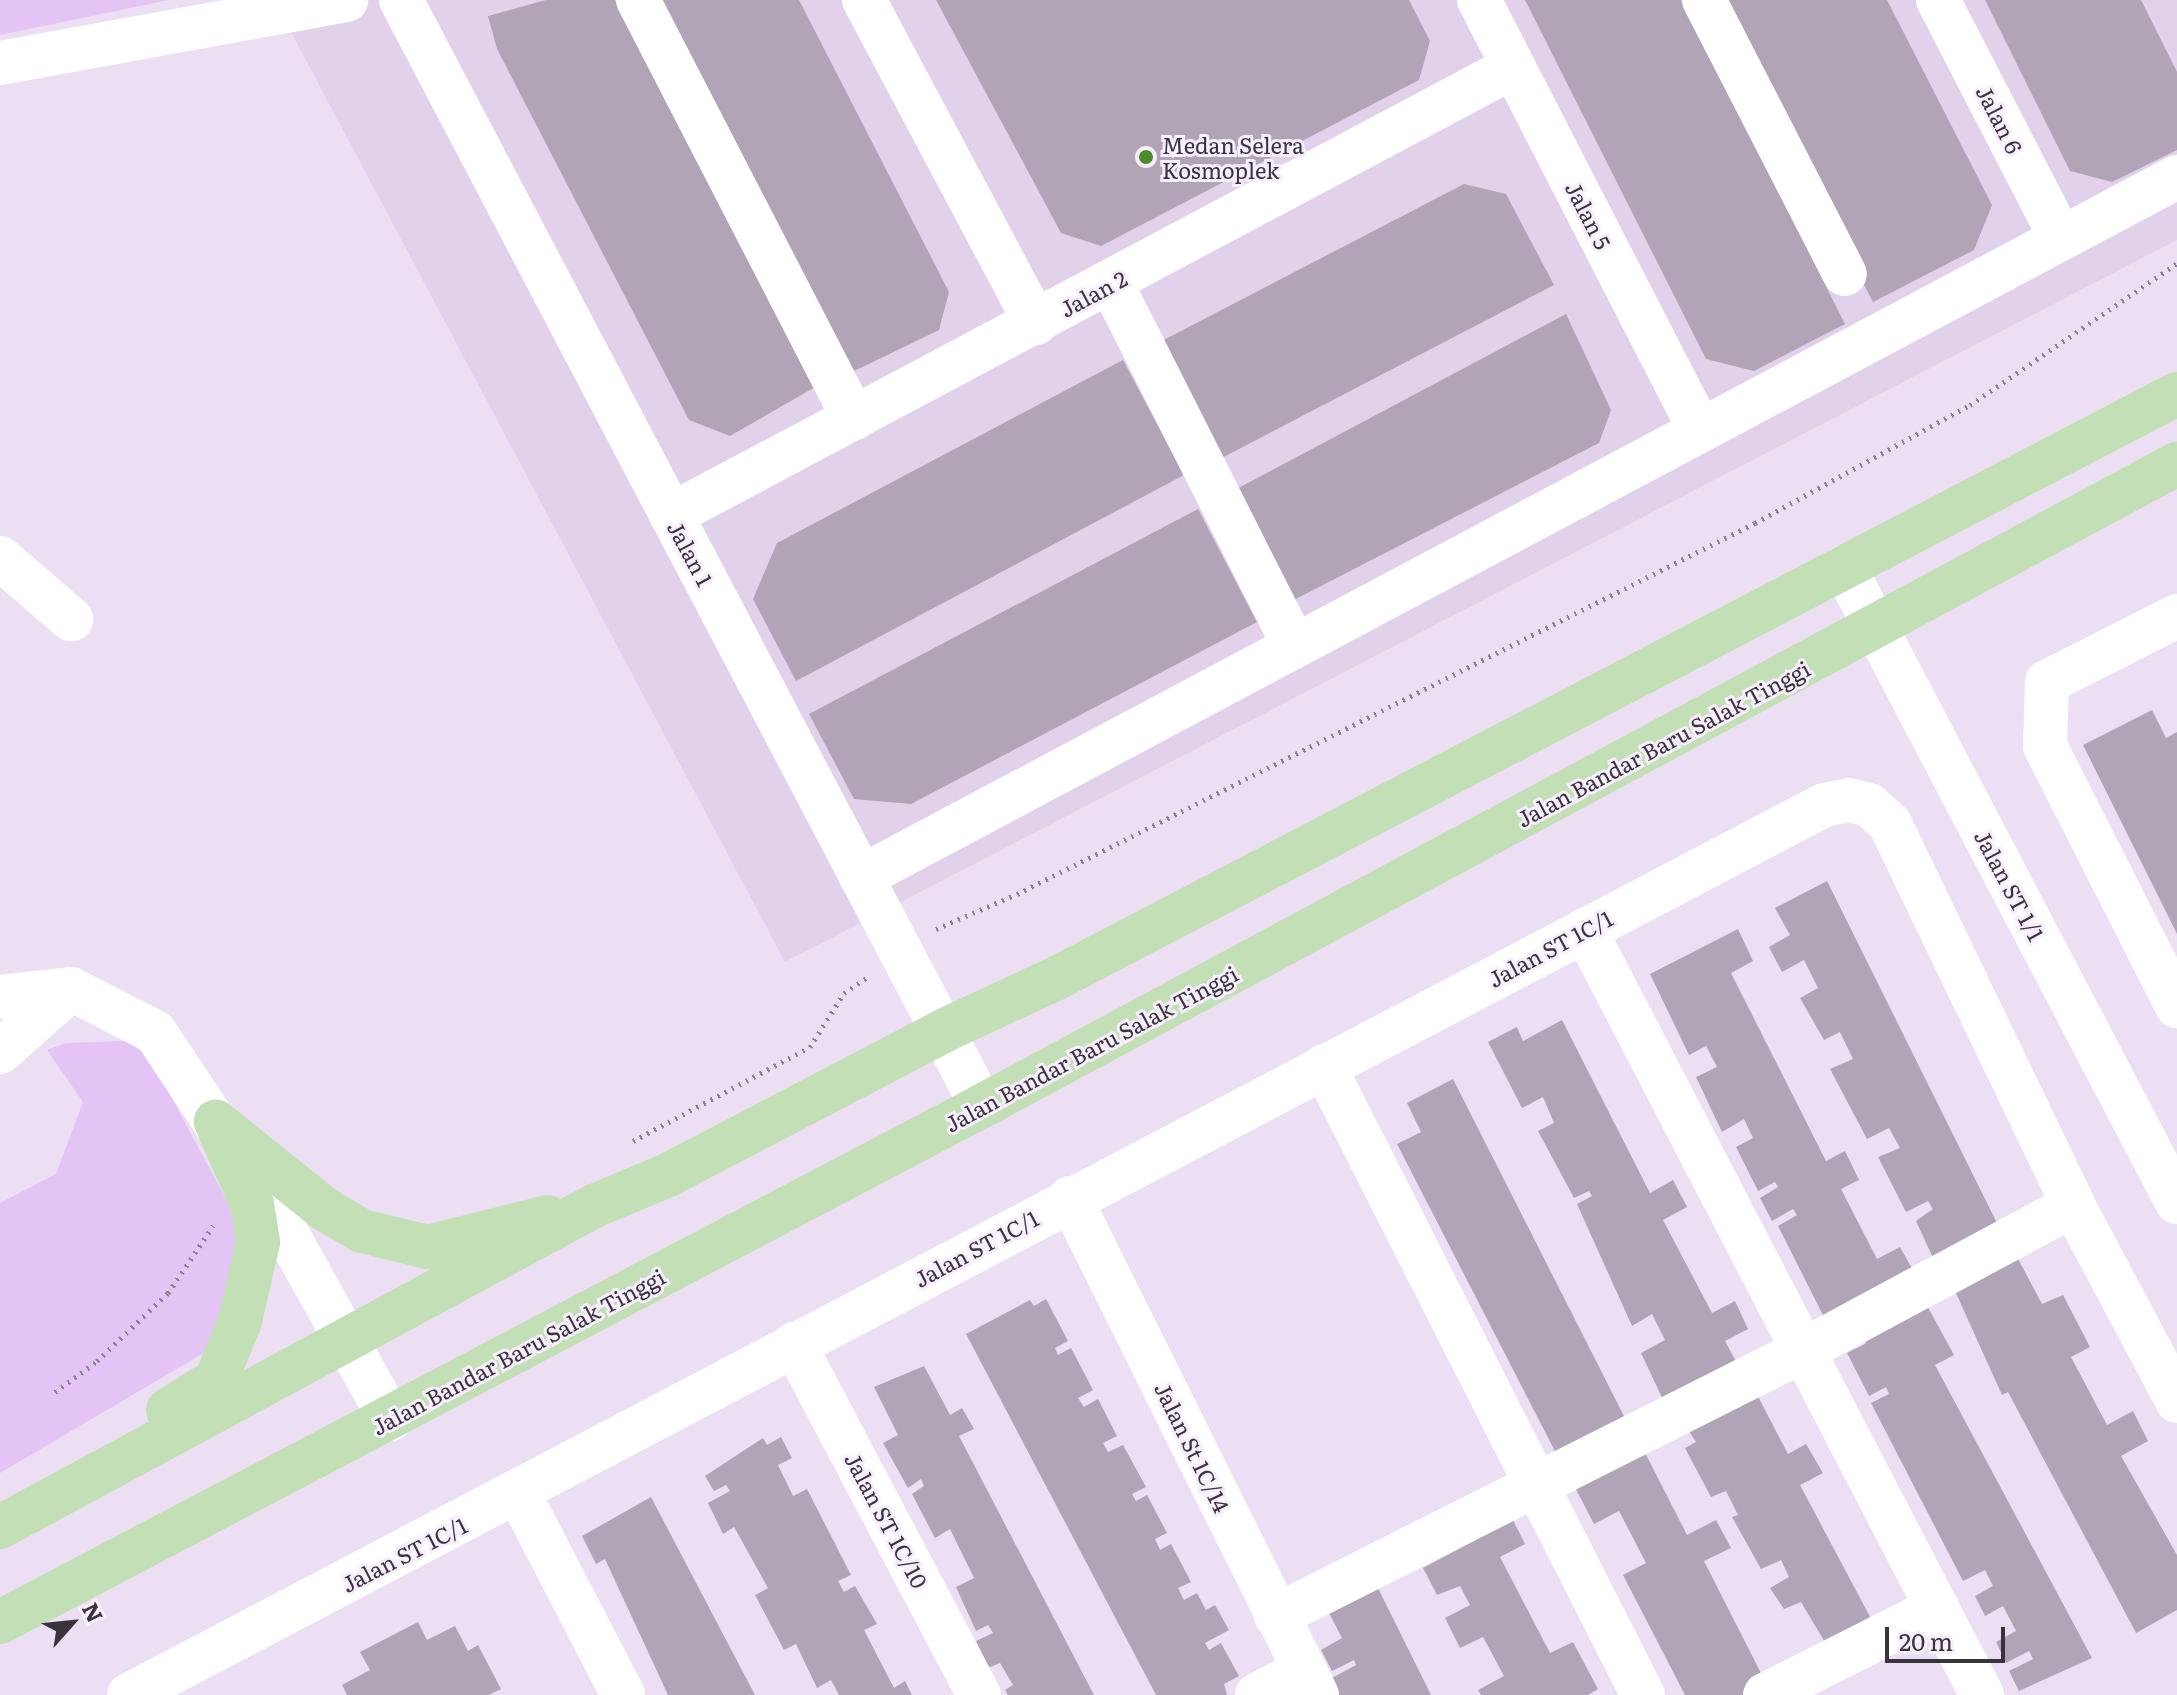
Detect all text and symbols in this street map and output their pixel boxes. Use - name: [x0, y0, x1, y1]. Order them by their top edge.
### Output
- street label: Jalan 6: [1972, 80, 2028, 158]
- place label: Medan Selera Kosmoplek: [1162, 131, 1304, 182]
- marker: Medan Selera Kosmoplek: [1137, 148, 1155, 166]
- street label: Jalan 5: [1561, 177, 1617, 253]
- street label: Jalan 2: [1055, 264, 1131, 322]
- street label: Jalan 1: [663, 516, 719, 590]
- street label: Jalan Bandar Baru Salak Tinggi: [1512, 654, 1814, 832]
- street label: Jalan ST 1/1: [1970, 825, 2050, 945]
- street label: Jalan ST 1C/1: [1483, 904, 1617, 992]
- street label: Jalan Bandar Baru Salak Tinggi: [940, 959, 1242, 1137]
- street label: Jalan ST 1C/1: [909, 1204, 1043, 1292]
- street label: Jalan Bandar Baru Salak Tinggi: [367, 1262, 669, 1440]
- street label: Jalan St 1C/14: [1150, 1378, 1236, 1516]
- street label: Jalan ST 1C/10: [840, 1448, 934, 1592]
- street label: Jalan ST 1C/1: [337, 1511, 471, 1597]
- north arrow: [32, 1583, 112, 1663]
- text: N: [75, 1596, 113, 1628]
- scale bar: [1889, 1611, 2009, 1661]
- text: 20 m: [1899, 1623, 1953, 1658]

